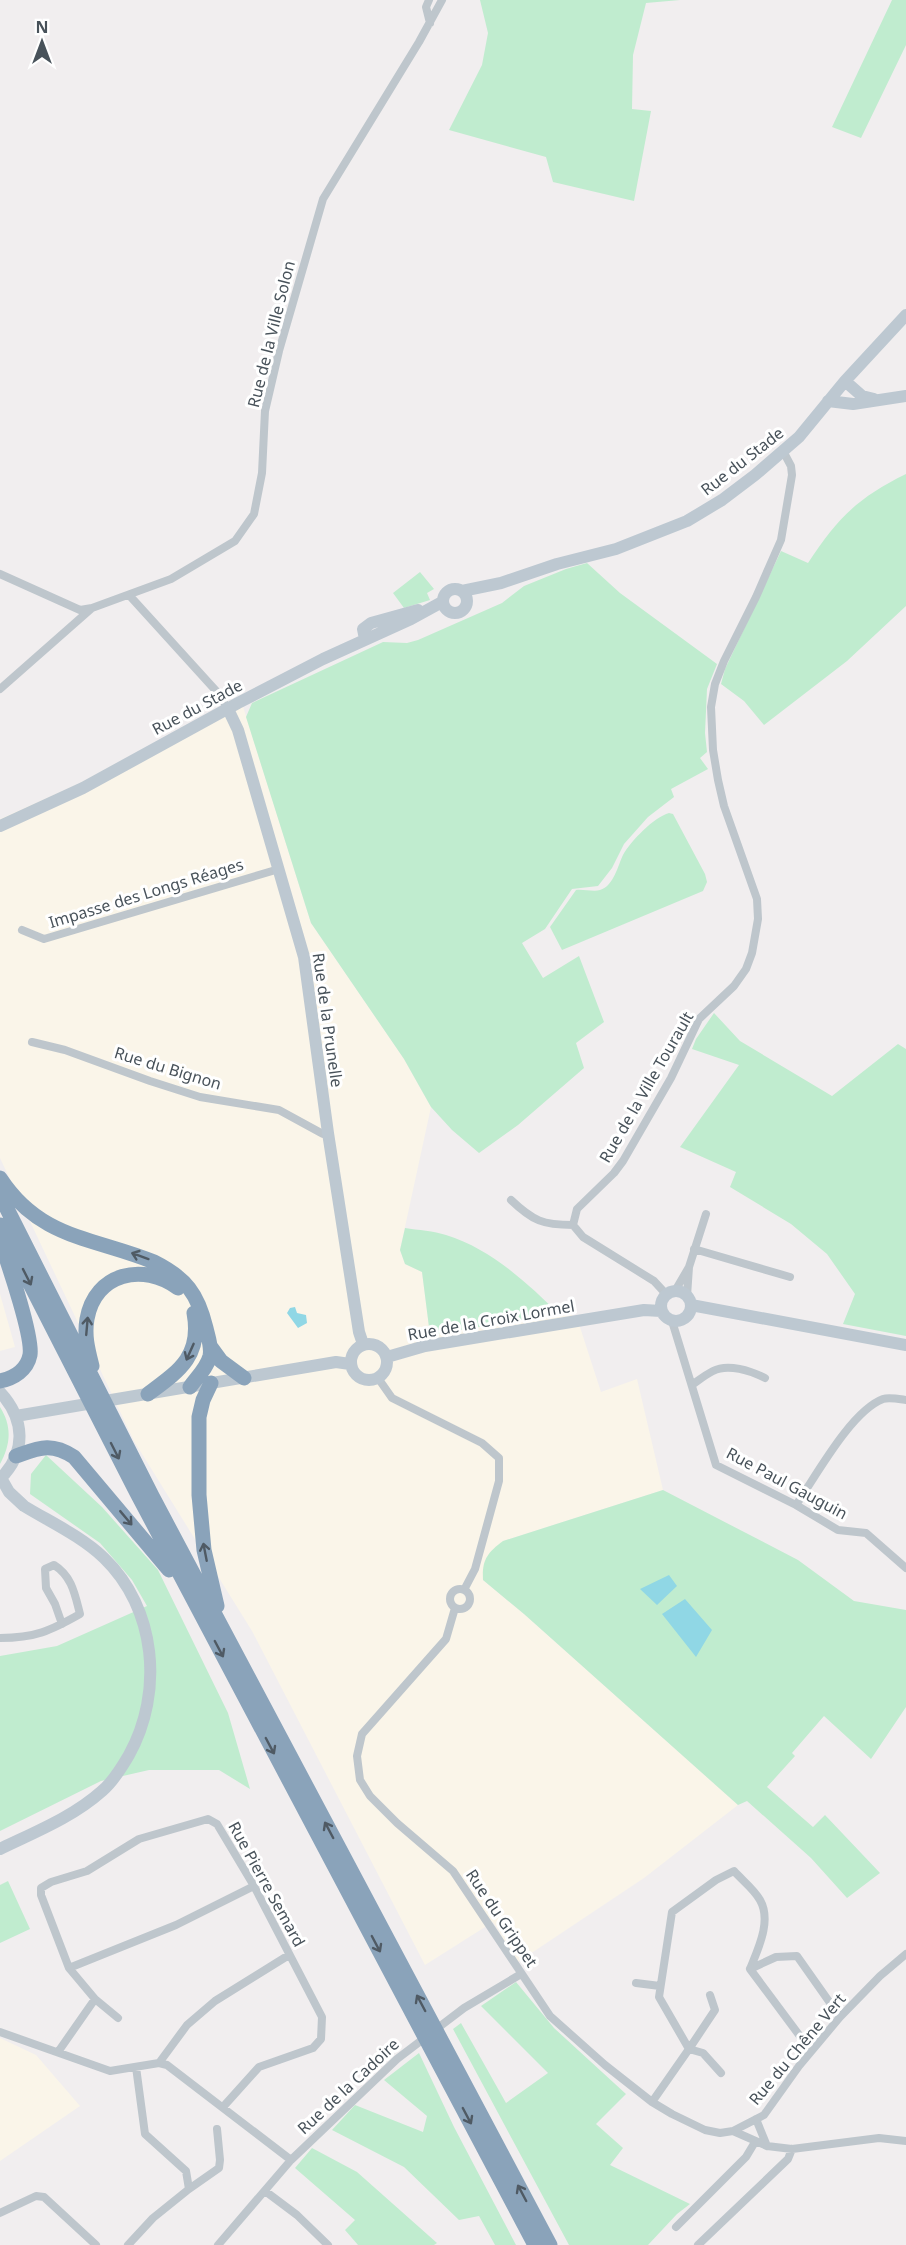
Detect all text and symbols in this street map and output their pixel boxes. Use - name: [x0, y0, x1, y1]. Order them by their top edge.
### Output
- north arrow: [12, 12, 72, 72]
- text: N: [35, 16, 49, 38]
- street label: Rue de la Ville Solon: [242, 258, 300, 410]
- street label: Rue du Stade: [696, 422, 788, 500]
- street label: Rue du Stade: [148, 674, 246, 740]
- street label: Impasse des Longs Réages: [46, 853, 246, 933]
- street label: Rue de la Prunelle: [308, 951, 348, 1089]
- street label: Rue de la Ville Tourault: [594, 1007, 698, 1166]
- street label: Rue du Bignon: [112, 1041, 224, 1095]
- one-way arrow: [131, 1250, 150, 1261]
- one-way arrow: [21, 1268, 33, 1286]
- street label: Rue de la Croix Lormel: [406, 1294, 576, 1346]
- one-way arrow: [82, 1317, 93, 1337]
- one-way arrow: [184, 1342, 196, 1360]
- one-way arrow: [110, 1441, 121, 1459]
- street label: Rue Paul Gauguin: [723, 1442, 851, 1524]
- one-way arrow: [119, 1510, 133, 1525]
- one-way arrow: [199, 1543, 210, 1563]
- one-way arrow: [214, 1639, 225, 1657]
- one-way arrow: [265, 1736, 276, 1754]
- street label: Rue Pierre Semard: [223, 1818, 311, 1950]
- one-way arrow: [323, 1822, 335, 1840]
- street label: Rue du Grippet: [461, 1865, 543, 1971]
- one-way arrow: [370, 1934, 382, 1952]
- street label: Rue du Chêne Vert: [744, 1988, 850, 2110]
- one-way arrow: [415, 1994, 426, 2012]
- street label: Rue de la Cadoire: [292, 2033, 404, 2139]
- one-way arrow: [461, 2107, 473, 2124]
- one-way arrow: [516, 2185, 527, 2203]

